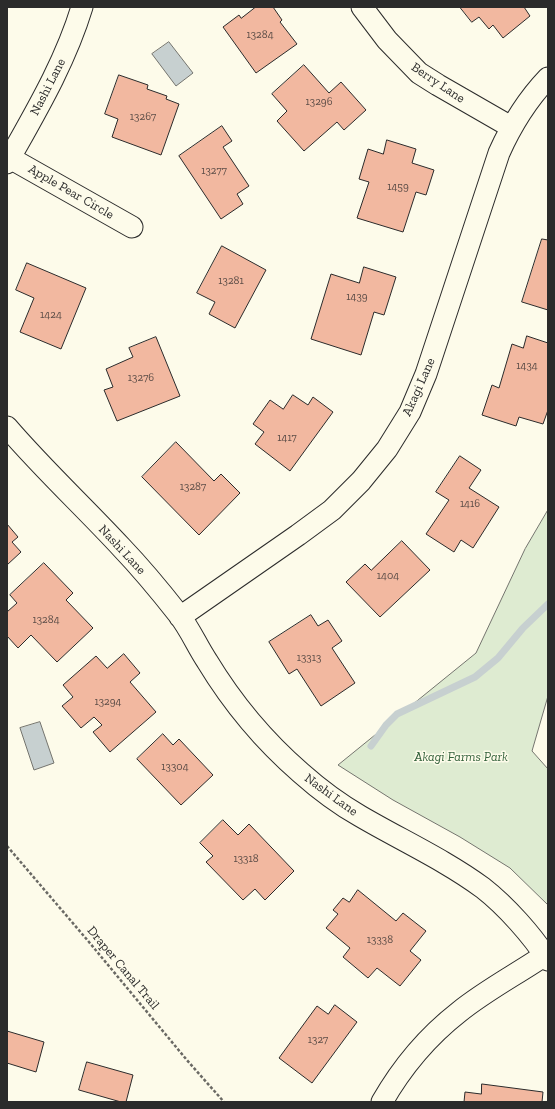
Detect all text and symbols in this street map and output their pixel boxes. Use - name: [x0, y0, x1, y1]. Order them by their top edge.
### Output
- house number: 13284: [246, 28, 274, 42]
- street label: Nashi Lane: [27, 56, 69, 118]
- street label: Berry Lane: [408, 59, 468, 107]
- house number: 13296: [306, 95, 332, 109]
- house number: 13267: [130, 110, 156, 124]
- street label: Apple Pear Circle: [25, 161, 117, 223]
- house number: 13277: [201, 164, 227, 178]
- house number: 1459: [387, 180, 409, 194]
- house number: 13281: [218, 274, 244, 288]
- house number: 1439: [346, 290, 368, 304]
- house number: 1424: [40, 308, 62, 322]
- street label: Akagi Lane: [399, 355, 439, 419]
- house number: 1434: [516, 359, 538, 373]
- house number: 13276: [128, 371, 154, 385]
- house number: 1417: [277, 431, 297, 445]
- house number: 13287: [180, 480, 206, 494]
- house number: 1416: [460, 497, 480, 511]
- street label: Nashi Lane: [95, 522, 149, 578]
- house number: 1404: [377, 569, 399, 583]
- house number: 13284: [32, 613, 60, 627]
- house number: 13313: [297, 651, 321, 665]
- house number: 13294: [94, 695, 122, 709]
- park label: Akagi Farms Park: [414, 749, 508, 765]
- house number: 13304: [161, 760, 189, 774]
- street label: Nashi Lane: [301, 770, 361, 820]
- house number: 13318: [233, 852, 259, 866]
- street label: Draper Canal Trail: [84, 923, 162, 1013]
- house number: 13338: [367, 933, 393, 947]
- house number: 1327: [308, 1033, 328, 1047]

